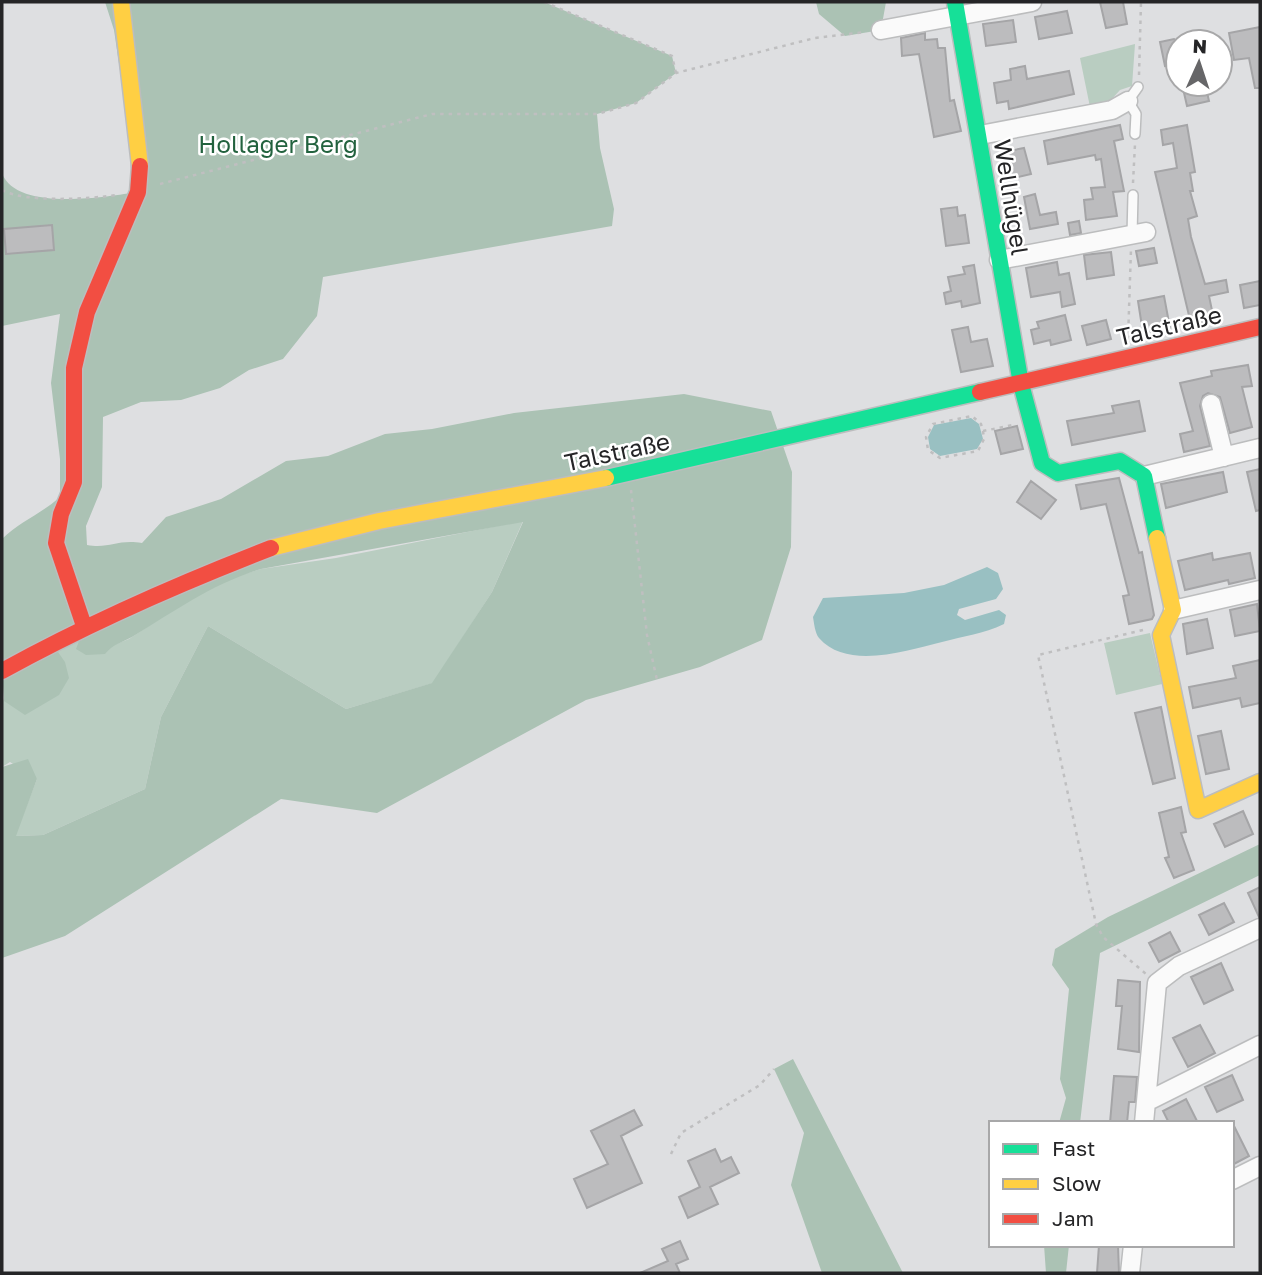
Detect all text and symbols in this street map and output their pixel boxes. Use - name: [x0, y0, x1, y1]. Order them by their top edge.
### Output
- north arrow: [1164, 28, 1234, 98]
- text: N: [1192, 34, 1208, 57]
- park label: Hollager Berg: [198, 129, 358, 158]
- street label: Wellhügel: [989, 137, 1035, 257]
- street label: Talstraße: [1114, 299, 1224, 351]
- street label: Talstraße: [562, 426, 672, 476]
- legend: [989, 1121, 1234, 1247]
- text: Fast: [1052, 1135, 1095, 1161]
- text: Slow: [1052, 1170, 1101, 1196]
- text: Jam: [1052, 1205, 1094, 1231]

